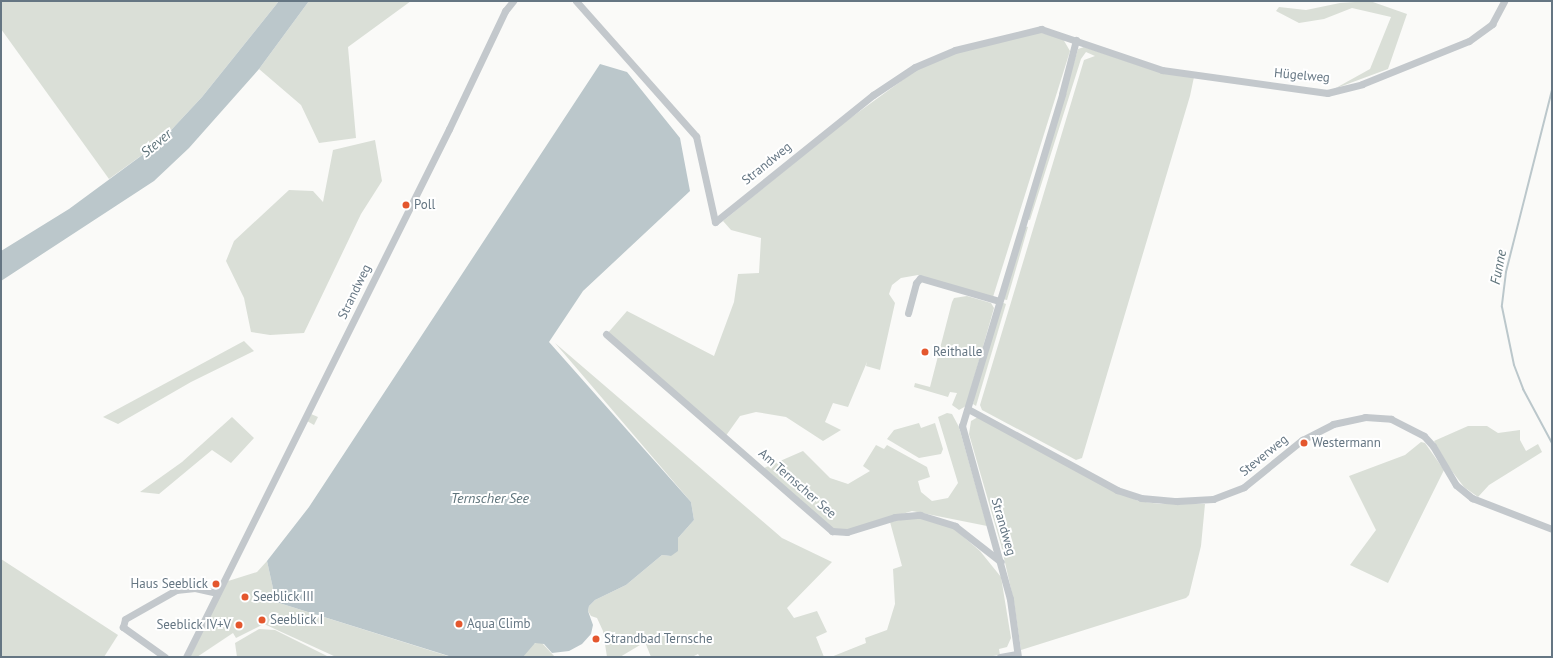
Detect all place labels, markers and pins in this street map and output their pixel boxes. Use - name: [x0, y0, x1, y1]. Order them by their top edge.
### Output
- place label: Poll: [414, 197, 435, 213]
- marker: Poll: [401, 200, 411, 210]
- place label: Reithalle: [933, 344, 982, 360]
- marker: Reithalle: [920, 347, 930, 357]
- place label: Westermann: [1312, 435, 1381, 451]
- marker: Westermann: [1299, 438, 1309, 448]
- place label: Haus Seeblick: [131, 576, 208, 592]
- marker: Haus Seeblick: [211, 579, 221, 589]
- place label: Seeblick III: [253, 589, 314, 605]
- marker: Seeblick III: [240, 592, 250, 602]
- place label: Seeblick I: [270, 612, 324, 628]
- marker: Seeblick I: [257, 615, 267, 625]
- place label: Aqua Climb: [467, 616, 531, 632]
- place label: Seeblick IV+V: [156, 617, 231, 633]
- marker: Aqua Climb: [454, 619, 464, 629]
- marker: Seeblick IV+V: [234, 620, 244, 630]
- place label: Strandbad Ternsche: [604, 631, 713, 647]
- marker: Strandbad Ternsche: [591, 634, 601, 644]

